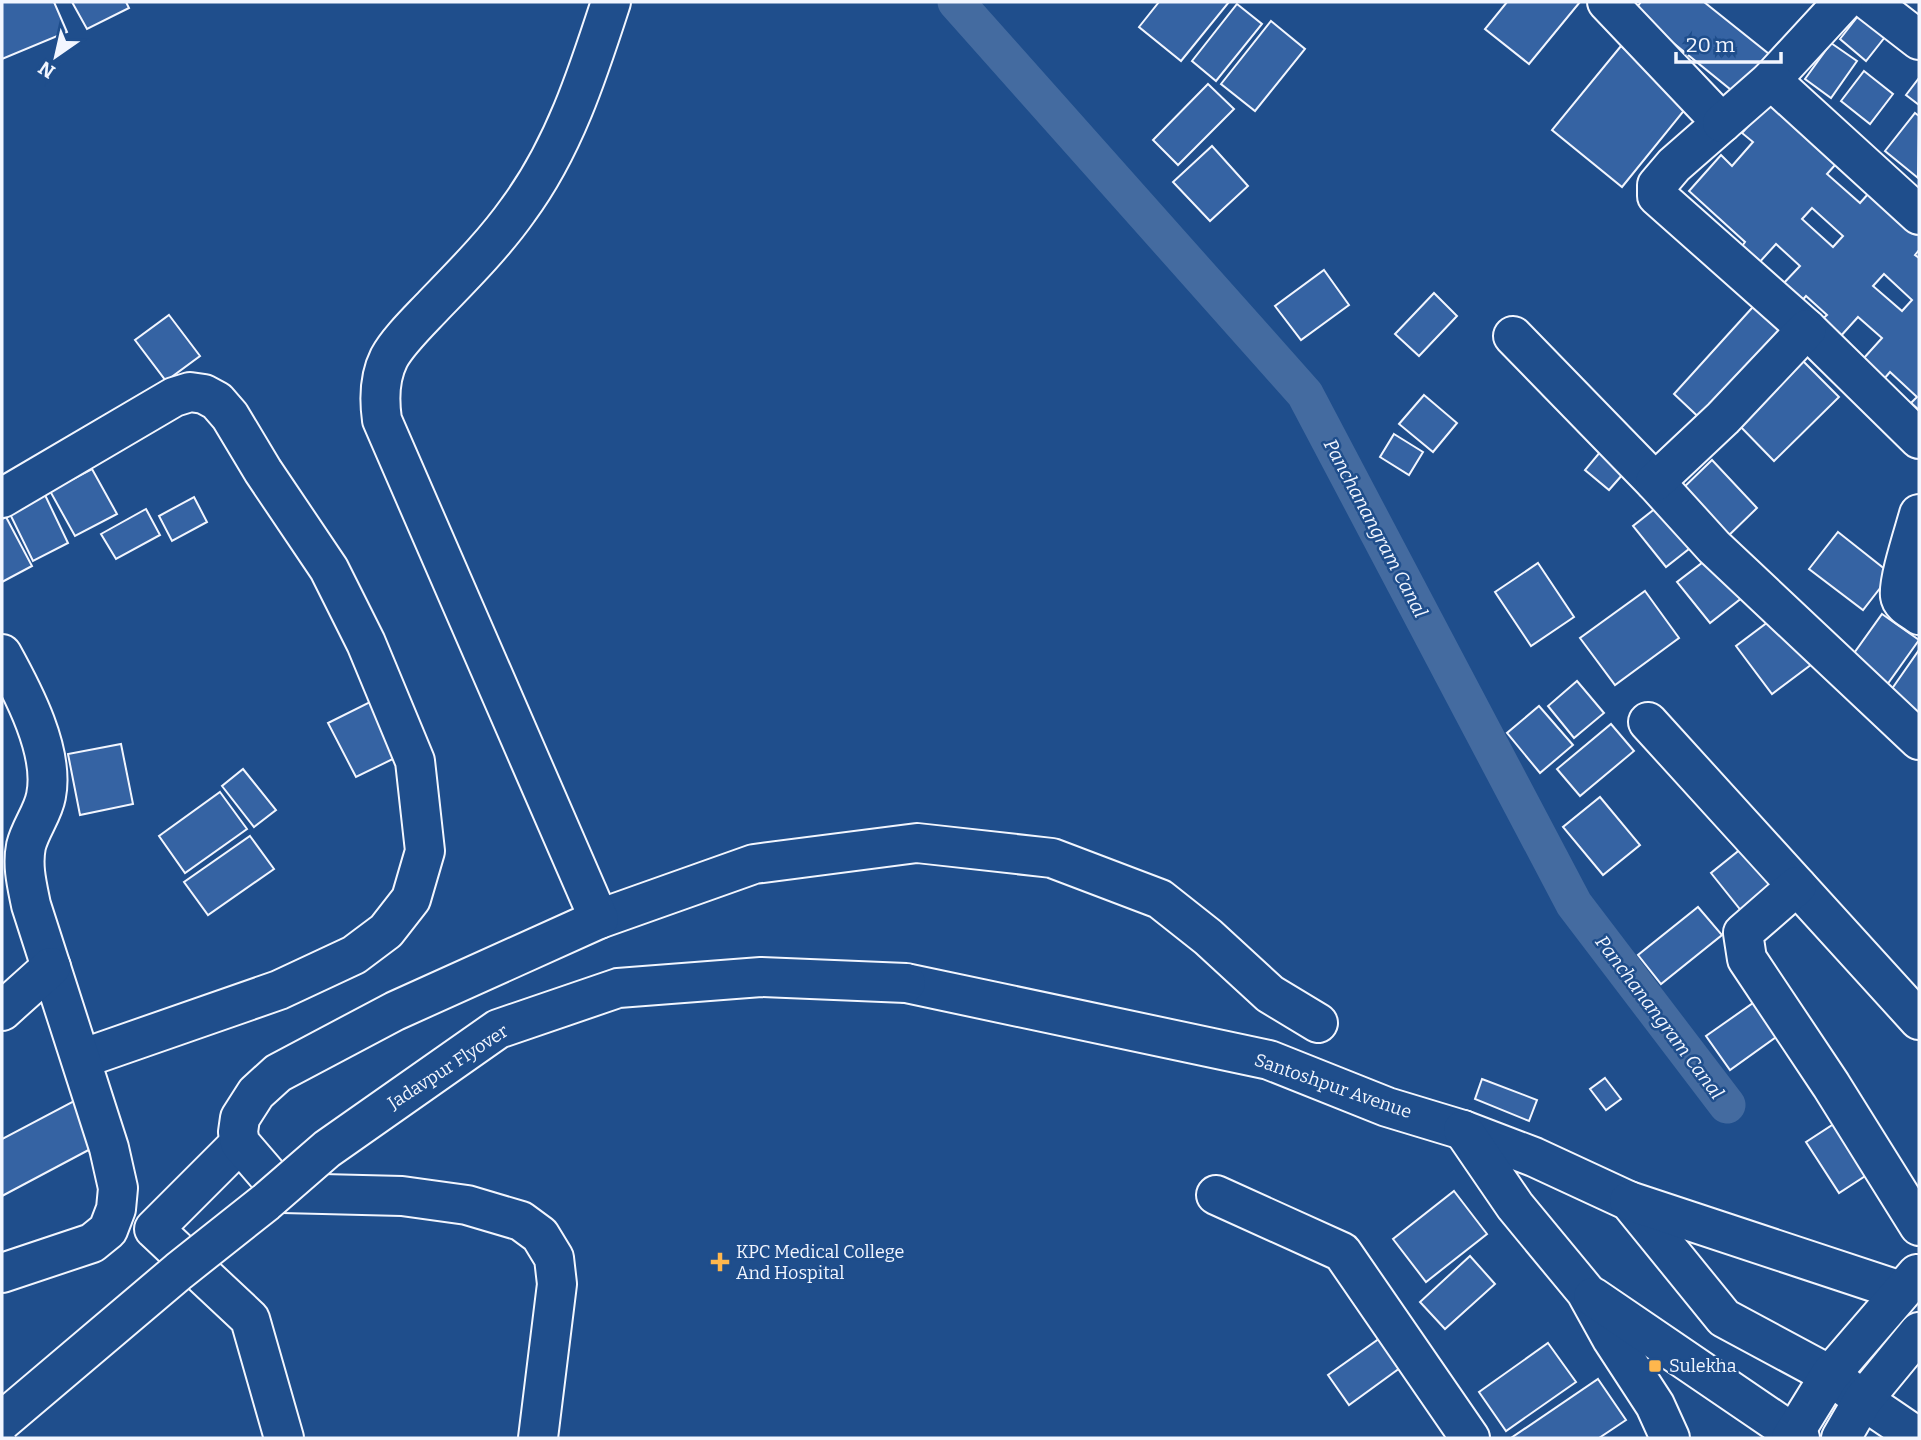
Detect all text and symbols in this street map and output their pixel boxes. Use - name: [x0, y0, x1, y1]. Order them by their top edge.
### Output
- north arrow: [21, 21, 91, 91]
- scale bar: [1676, 21, 1781, 65]
- text: 20 m: [1686, 32, 1735, 58]
- text: N: [34, 56, 59, 83]
- water label: Panchanangram Canal: [1319, 435, 1432, 621]
- water label: Panchanangram Canal: [1591, 931, 1729, 1104]
- street label: Jadavpur Flyover: [383, 1020, 512, 1115]
- street label: Santoshpur Avenue: [1252, 1049, 1414, 1123]
- place label: KPC Medical College And Hospital: [736, 1241, 904, 1284]
- marker: KPC Medical College And Hospital: [710, 1252, 730, 1272]
- place label: Sulekha: [1669, 1355, 1737, 1377]
- marker: Sulekha: [1647, 1358, 1663, 1374]

